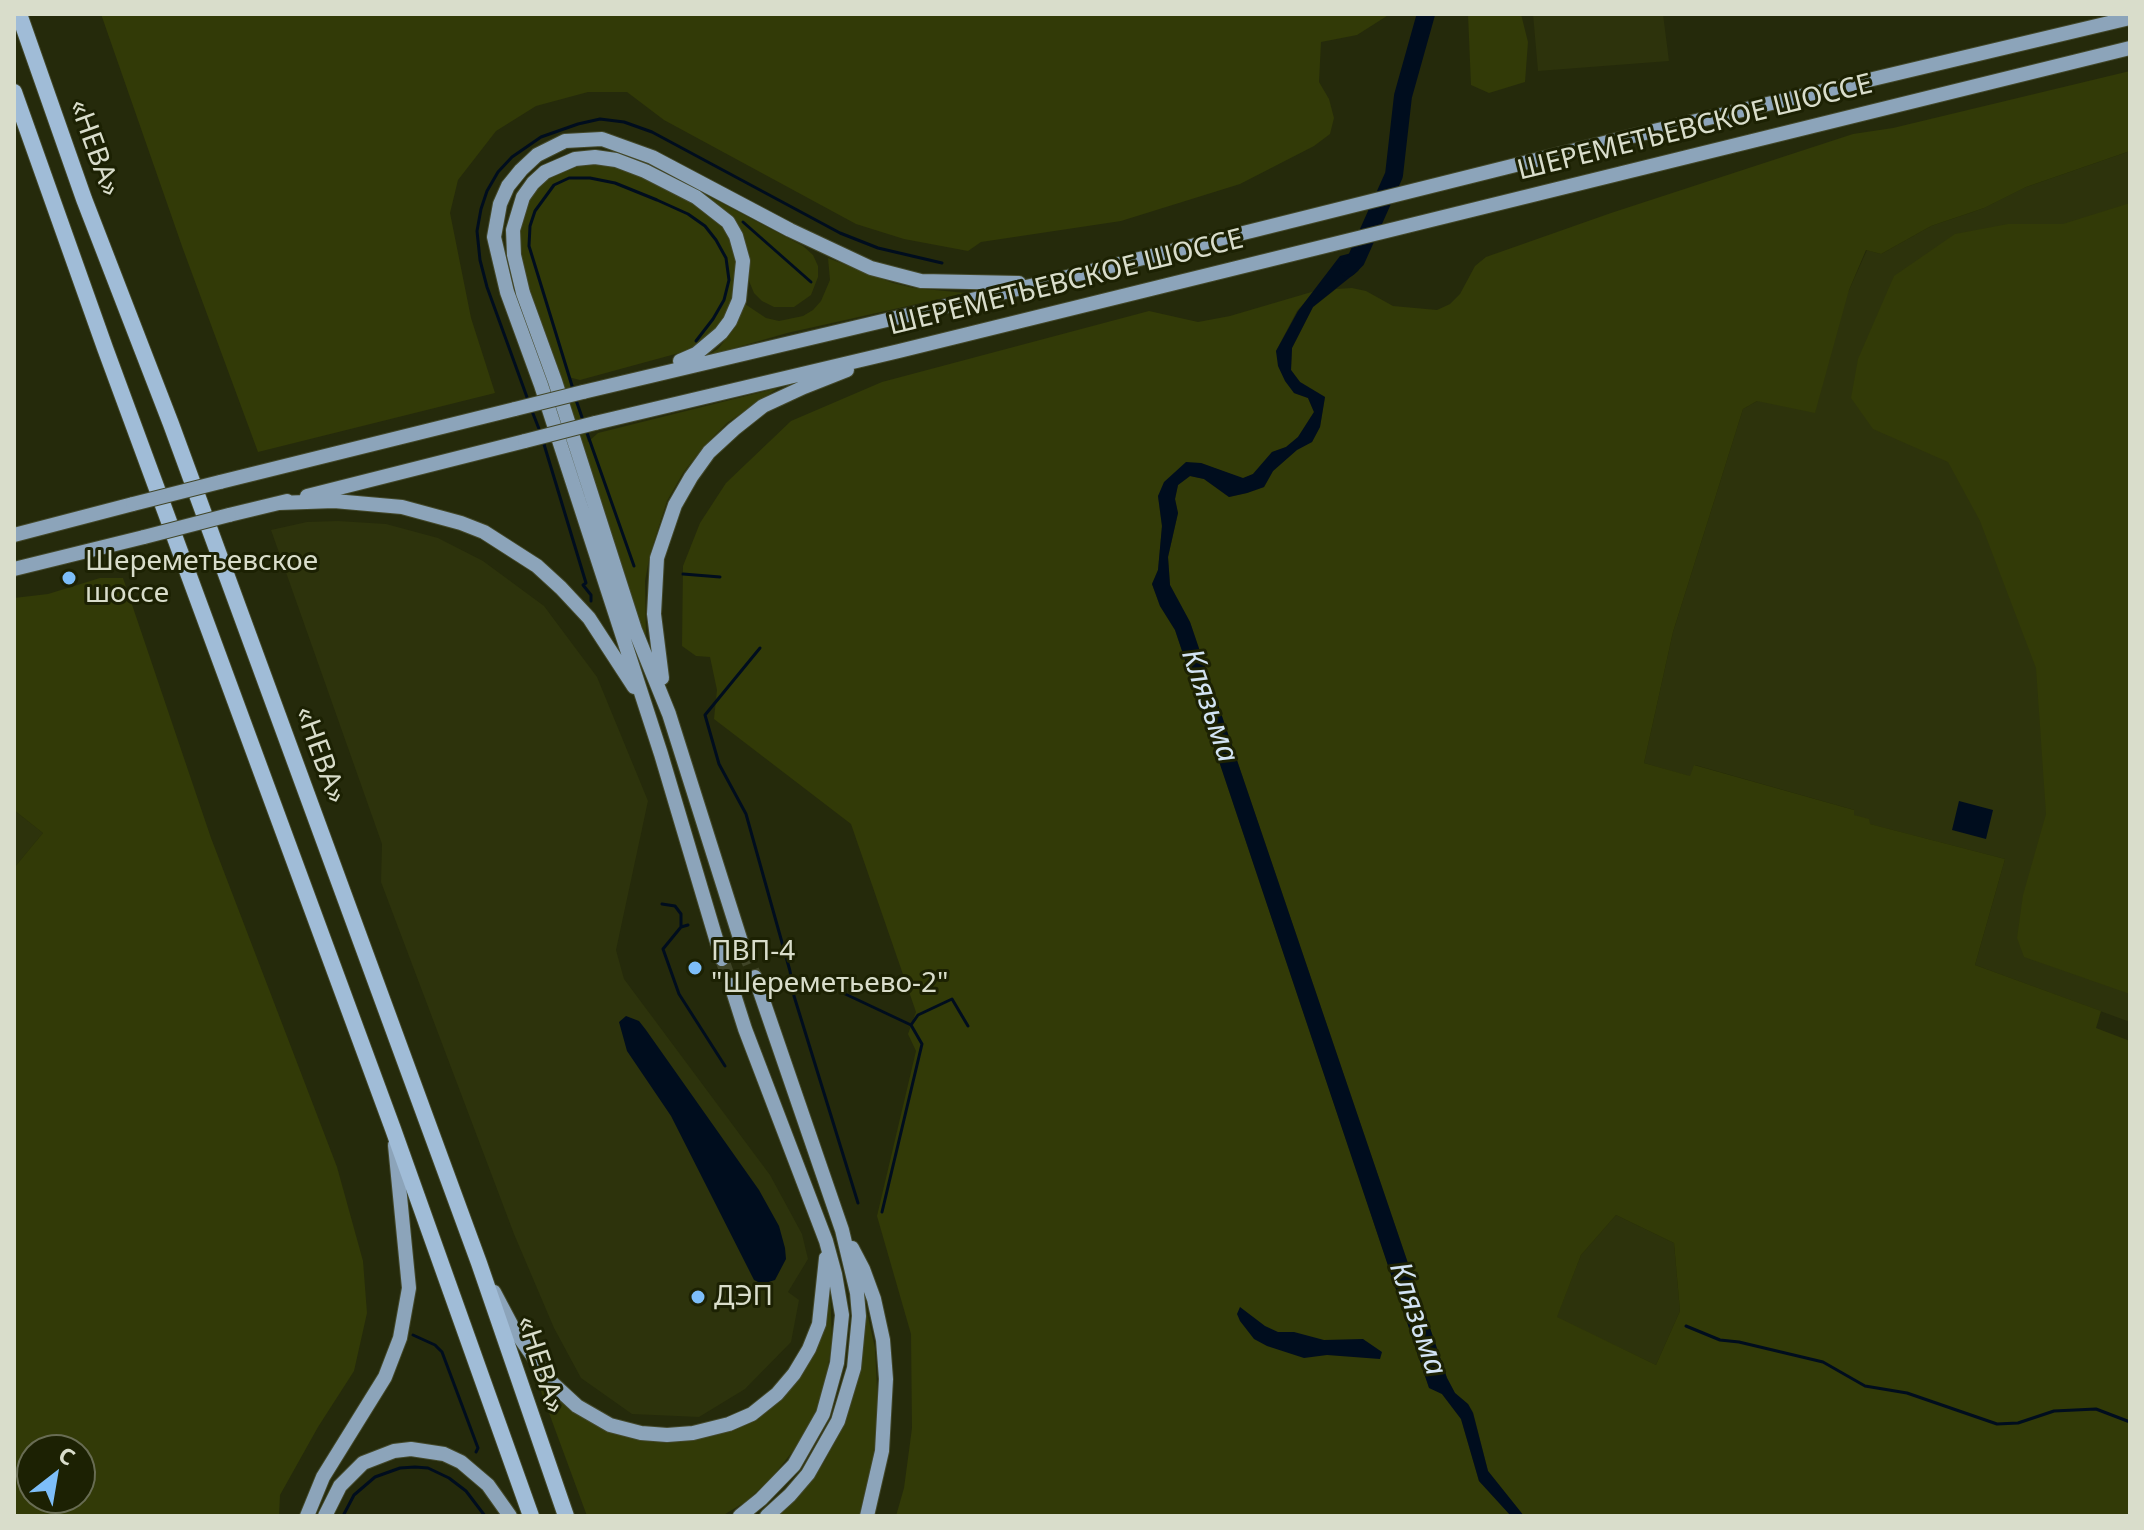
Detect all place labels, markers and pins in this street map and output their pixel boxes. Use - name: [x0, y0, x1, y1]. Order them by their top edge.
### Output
- place label: Шереметьевское шоссе: [85, 545, 318, 611]
- marker: Шереметьевское шоссе: [60, 569, 78, 587]
- place label: ПВП-4 "Шереметьево-2": [711, 935, 949, 1001]
- marker: ПВП-4 "Шереметьево-2": [686, 959, 704, 977]
- place label: ДЭП: [714, 1280, 773, 1314]
- marker: ДЭП: [689, 1288, 707, 1306]

